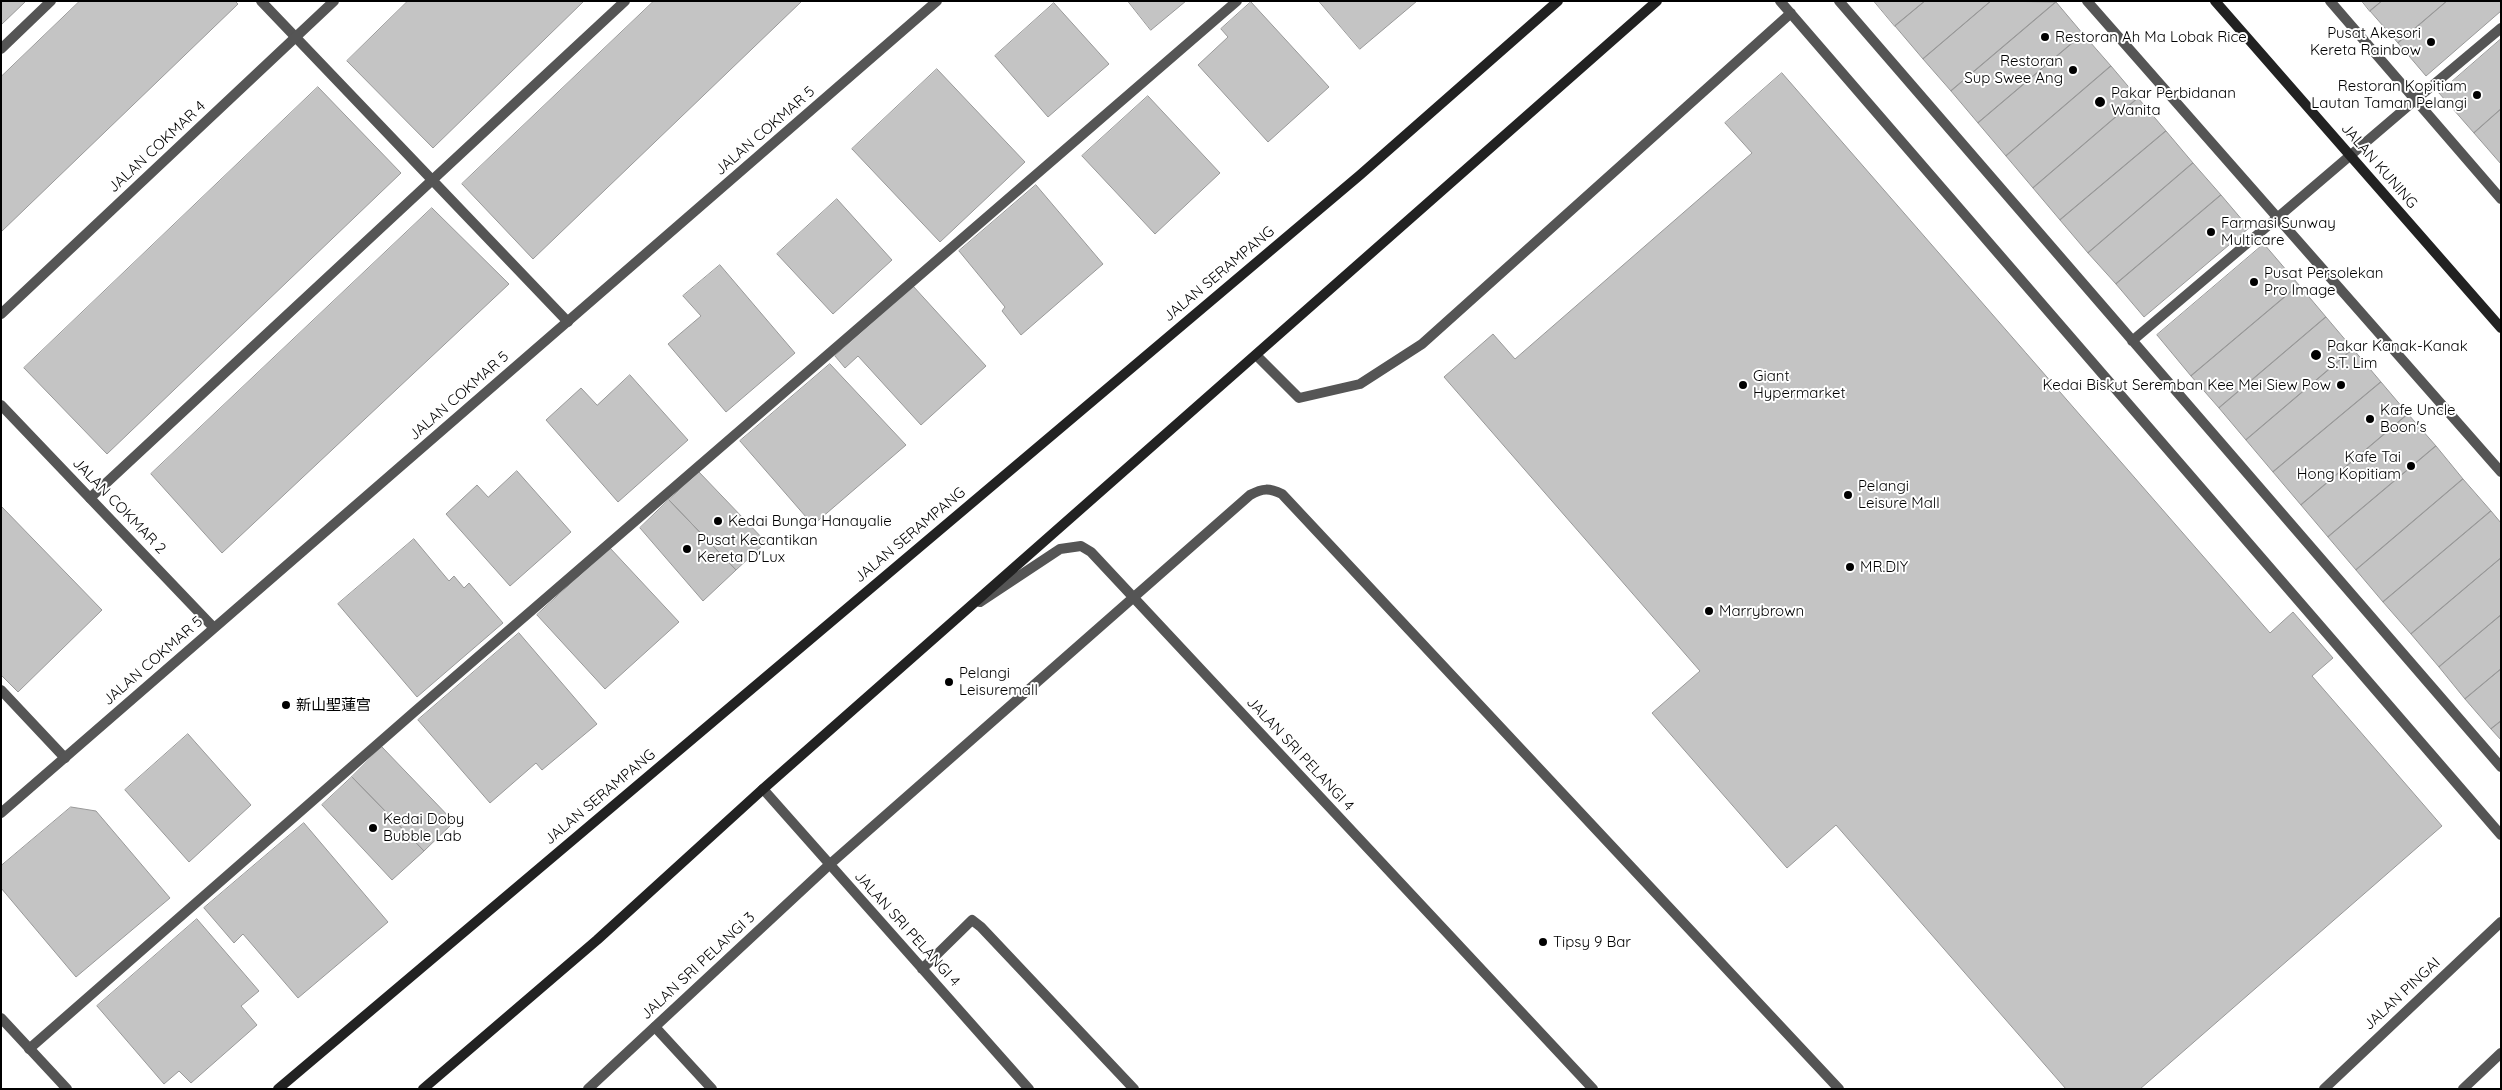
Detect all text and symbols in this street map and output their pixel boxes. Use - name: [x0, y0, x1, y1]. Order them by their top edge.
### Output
- place label: Pusat Akesori Kereta Rainbow: [2310, 24, 2421, 59]
- place label: Restoran Ah Ma Lobak Rice: [2055, 28, 2247, 46]
- marker: Restoran Ah Ma Lobak Rice: [2039, 31, 2051, 43]
- marker: Pusat Akesori Kereta Rainbow: [2425, 36, 2437, 48]
- place label: Restoran Sup Swee Ang: [1964, 52, 2063, 87]
- marker: Restoran Sup Swee Ang: [2067, 64, 2079, 76]
- place label: Restoran Kopitiam Lautan Taman Pelangi: [2311, 77, 2467, 112]
- street label: JALAN COKMAR 5: [711, 83, 819, 179]
- place label: Pakar Perbidanan Wanita: [2111, 84, 2236, 119]
- marker: Restoran Kopitiam Lautan Taman Pelangi: [2471, 89, 2483, 101]
- marker: Pakar Perbidanan Wanita: [2093, 95, 2107, 109]
- street label: JALAN COKMAR 4: [105, 97, 209, 197]
- street label: JALAN KUNING: [2337, 120, 2421, 212]
- place label: Farmasi Sunway Multicare: [2221, 214, 2336, 249]
- street label: JALAN SERAMPANG: [1160, 222, 1278, 326]
- marker: Farmasi Sunway Multicare: [2205, 226, 2217, 238]
- place label: Pusat Persolekan Pro Image: [2264, 264, 2383, 299]
- marker: Pusat Persolekan Pro Image: [2248, 276, 2260, 288]
- place label: Pakar Kanak-Kanak S.T. Lim: [2327, 337, 2468, 372]
- street label: JALAN COKMAR 5: [405, 348, 513, 444]
- marker: Pakar Kanak-Kanak S.T. Lim: [2309, 348, 2323, 362]
- place label: Giant Hypermarket: [1753, 367, 1845, 402]
- place label: Kedai Biskut Seremban Kee Mei Siew Pow: [2042, 376, 2331, 394]
- marker: Giant Hypermarket: [1737, 379, 1749, 391]
- marker: Kedai Biskut Seremban Kee Mei Siew Pow: [2335, 379, 2347, 391]
- place label: Kafe Uncle Boon's: [2380, 401, 2456, 436]
- marker: Kafe Uncle Boon's: [2364, 413, 2376, 425]
- place label: Kafe Tai Hong Kopitiam: [2297, 448, 2401, 483]
- street label: JALAN COKMAR 2: [69, 454, 169, 558]
- marker: Kafe Tai Hong Kopitiam: [2405, 460, 2417, 472]
- place label: Pelangi Leisure Mall: [1858, 477, 1940, 512]
- street label: JALAN SERAMPANG: [851, 483, 969, 587]
- marker: Pelangi Leisure Mall: [1842, 489, 1854, 501]
- place label: Kedai Bunga Hanayalie: [728, 512, 892, 530]
- marker: Kedai Bunga Hanayalie: [712, 515, 724, 527]
- place label: Pusat Kecantikan Kereta D'Lux: [697, 531, 818, 566]
- marker: Pusat Kecantikan Kereta D'Lux: [681, 543, 693, 555]
- place label: MR.DIY: [1860, 558, 1908, 576]
- marker: MR.DIY: [1844, 561, 1856, 573]
- place label: Marrybrown: [1719, 602, 1804, 620]
- marker: Marrybrown: [1703, 605, 1715, 617]
- street label: JALAN COKMAR 5: [99, 613, 207, 709]
- place label: Pelangi Leisuremall: [959, 664, 1038, 699]
- marker: Pelangi Leisuremall: [943, 676, 955, 688]
- street label: JALAN SRI PELANGI 4: [1242, 693, 1358, 815]
- place label: 新山聖蓮宫: [296, 696, 371, 714]
- marker: 新山聖蓮宫: [280, 699, 292, 711]
- street label: JALAN SERAMPANG: [541, 745, 659, 849]
- place label: Kedai Doby Bubble Lab: [383, 810, 464, 845]
- marker: Kedai Doby Bubble Lab: [367, 822, 379, 834]
- street label: JALAN SRI PELANGI 4: [850, 867, 964, 991]
- street label: JALAN SRI PELANGI 3: [637, 909, 759, 1023]
- place label: Tipsy 9 Bar: [1553, 933, 1631, 951]
- marker: Tipsy 9 Bar: [1537, 936, 1549, 948]
- street label: JALAN PINGAI: [2360, 954, 2444, 1034]

